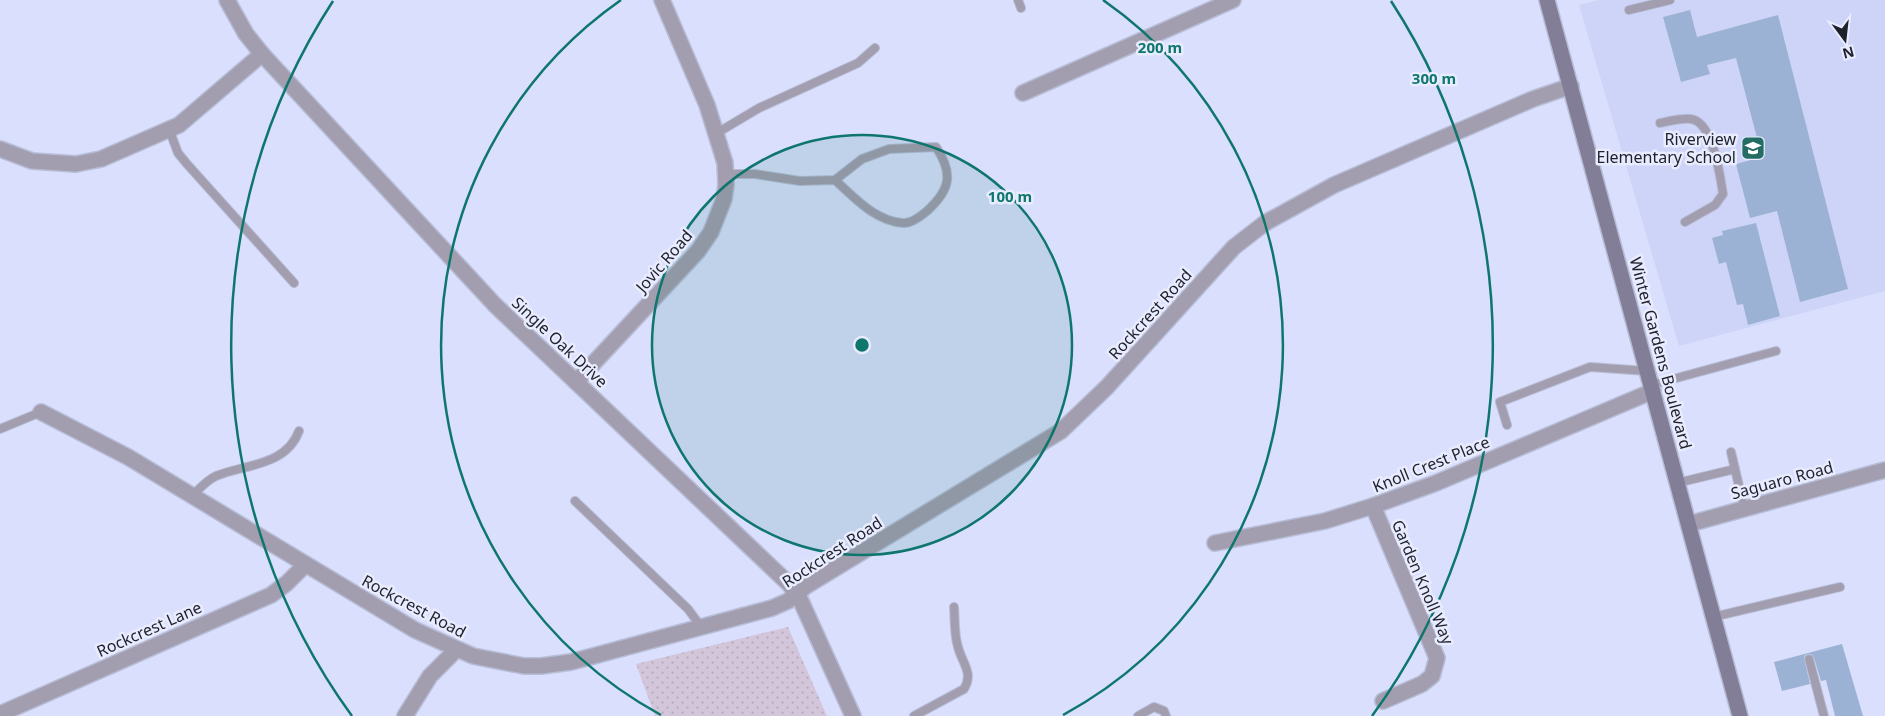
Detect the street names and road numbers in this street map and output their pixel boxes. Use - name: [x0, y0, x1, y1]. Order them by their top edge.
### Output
- street label: Jovic Road: [629, 225, 697, 299]
- street label: Winter Gardens Boulevard: [1625, 255, 1697, 451]
- street label: Rockcrest Road: [1103, 264, 1197, 364]
- street label: Single Oak Drive: [507, 292, 613, 392]
- street label: Knoll Crest Place: [1369, 430, 1493, 498]
- street label: Saguaro Road: [1728, 456, 1836, 504]
- street label: Rockcrest Road: [778, 511, 886, 593]
- street label: Garden Knoll Way: [1387, 516, 1460, 648]
- street label: Rockcrest Road: [358, 569, 470, 643]
- street label: Rockcrest Lane: [93, 596, 205, 662]

